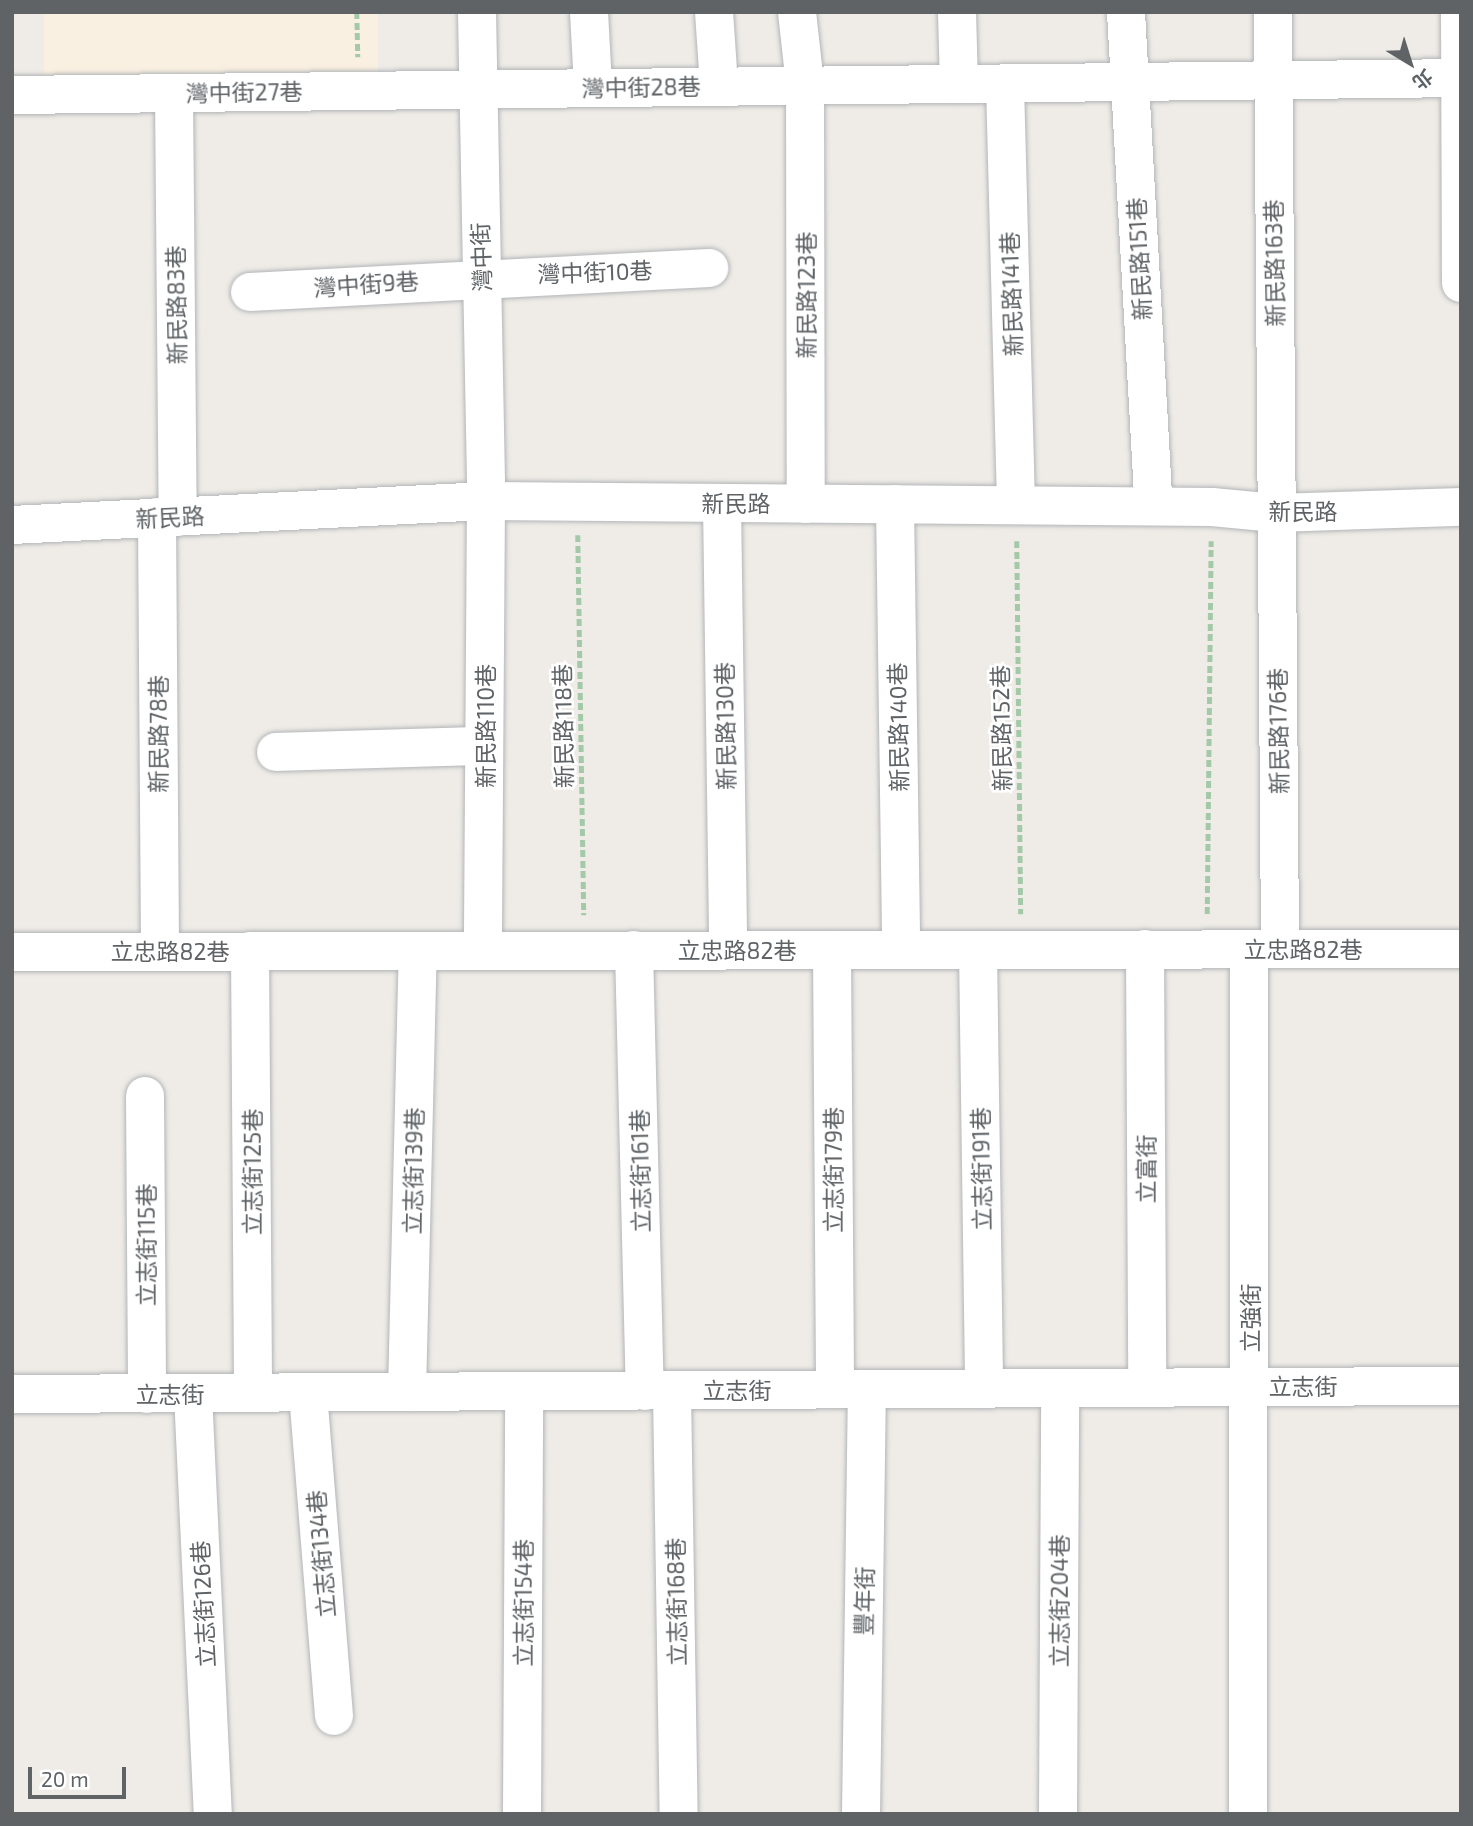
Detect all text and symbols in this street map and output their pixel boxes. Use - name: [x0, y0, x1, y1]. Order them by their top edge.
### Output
- north arrow: [1375, 28, 1445, 98]
- text: 北: [1409, 65, 1438, 95]
- street label: 灣中街28巷: [581, 72, 701, 102]
- street label: 灣中街27巷: [185, 77, 303, 107]
- street label: 新民路151巷: [1122, 197, 1156, 321]
- street label: 新民路163巷: [1259, 199, 1289, 327]
- street label: 灣中街: [466, 222, 496, 292]
- street label: 新民路141巷: [995, 231, 1027, 357]
- street label: 新民路123巷: [792, 232, 820, 358]
- street label: 新民路83巷: [161, 245, 191, 365]
- street label: 灣中街10巷: [537, 256, 653, 288]
- street label: 灣中街9巷: [313, 267, 419, 301]
- street label: 新民路: [702, 489, 770, 517]
- street label: 新民路: [1269, 497, 1337, 525]
- street label: 新民路: [135, 501, 205, 533]
- street label: 新民路130巷: [710, 662, 740, 790]
- street label: 新民路140巷: [883, 662, 913, 792]
- street label: 新民路110巷: [471, 664, 499, 788]
- street label: 新民路118巷: [548, 664, 578, 788]
- street label: 新民路152巷: [986, 665, 1016, 791]
- street label: 新民路176巷: [1263, 668, 1293, 794]
- street label: 新民路78巷: [144, 675, 172, 793]
- street label: 立忠路82巷: [1244, 935, 1362, 963]
- street label: 立忠路82巷: [678, 936, 796, 964]
- street label: 立忠路82巷: [111, 937, 229, 965]
- street label: 立志街139巷: [398, 1107, 428, 1235]
- street label: 立志街179巷: [819, 1107, 847, 1233]
- street label: 立志街191巷: [966, 1107, 996, 1231]
- street label: 立志街125巷: [238, 1109, 266, 1235]
- street label: 立志街161巷: [625, 1109, 655, 1233]
- street label: 立富街: [1132, 1135, 1160, 1203]
- street label: 立志街115巷: [132, 1184, 160, 1306]
- street label: 立強街: [1236, 1284, 1264, 1352]
- street label: 立志街: [1269, 1372, 1337, 1400]
- street label: 立志街: [703, 1376, 771, 1404]
- street label: 立志街: [136, 1380, 204, 1408]
- street label: 立志街134巷: [302, 1489, 340, 1619]
- street label: 立志街204巷: [1045, 1535, 1073, 1667]
- street label: 立志街168巷: [661, 1538, 691, 1666]
- street label: 立志街154巷: [509, 1539, 537, 1667]
- street label: 立志街126巷: [186, 1540, 220, 1668]
- street label: 豐年街: [850, 1566, 878, 1636]
- scale bar: [32, 1752, 130, 1796]
- text: 20 m: [41, 1766, 89, 1791]

